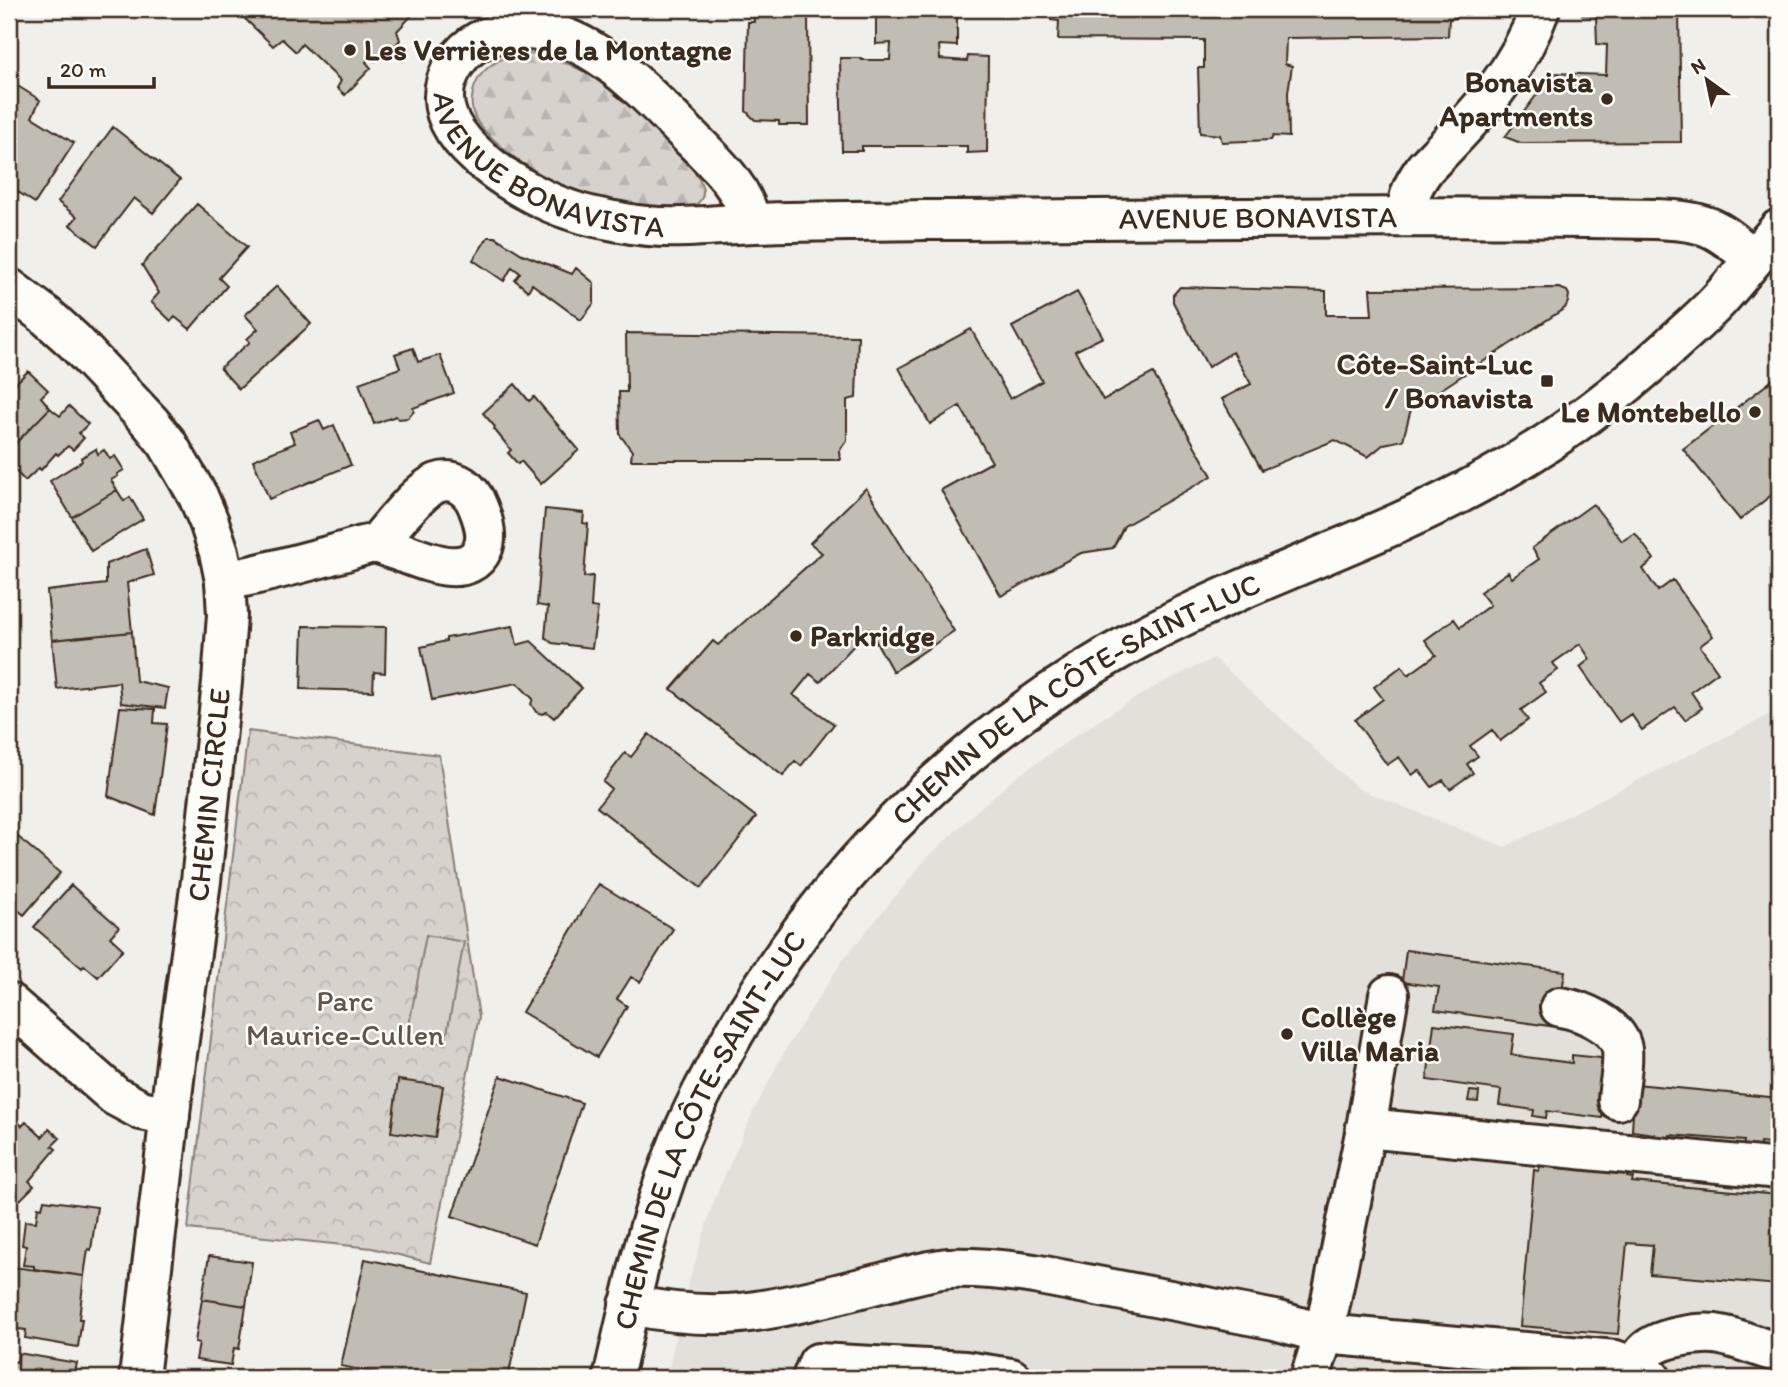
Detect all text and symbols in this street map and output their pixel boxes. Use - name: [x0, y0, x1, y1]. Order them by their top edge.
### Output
- place label: Les Verrières de la Montagne: [364, 31, 732, 68]
- marker: Les Verrières de la Montagne: [342, 42, 358, 58]
- scale bar: [49, 46, 154, 90]
- north arrow: [1672, 46, 1742, 116]
- text: N: [1686, 53, 1710, 79]
- text: 20 m: [60, 57, 107, 82]
- place label: Bonavista Apartments: [1439, 63, 1593, 134]
- street label: AVENUE BONAVISTA: [425, 91, 666, 245]
- marker: Bonavista Apartments: [1599, 91, 1615, 107]
- street label: AVENUE BONAVISTA: [1118, 198, 1397, 237]
- place label: Côte-Saint-Luc / Bonavista: [1337, 345, 1533, 416]
- marker: Côte-Saint-Luc / Bonavista: [1539, 373, 1555, 389]
- place label: Le Montebello: [1560, 393, 1741, 430]
- marker: Le Montebello: [1747, 404, 1763, 420]
- street label: CHEMIN DE LA CÔTE-SAINT-LUC: [883, 565, 1265, 833]
- place label: Parkridge: [810, 617, 935, 654]
- marker: Parkridge: [788, 628, 804, 644]
- street label: CHEMIN CIRCLE: [179, 686, 238, 904]
- street label: CHEMIN DE LA CÔTE-SAINT-LUC: [606, 923, 814, 1333]
- park label: Parc Maurice-Cullen: [246, 982, 444, 1053]
- place label: Collège Villa Maria: [1301, 998, 1439, 1069]
- marker: Collège Villa Maria: [1279, 1026, 1295, 1042]

